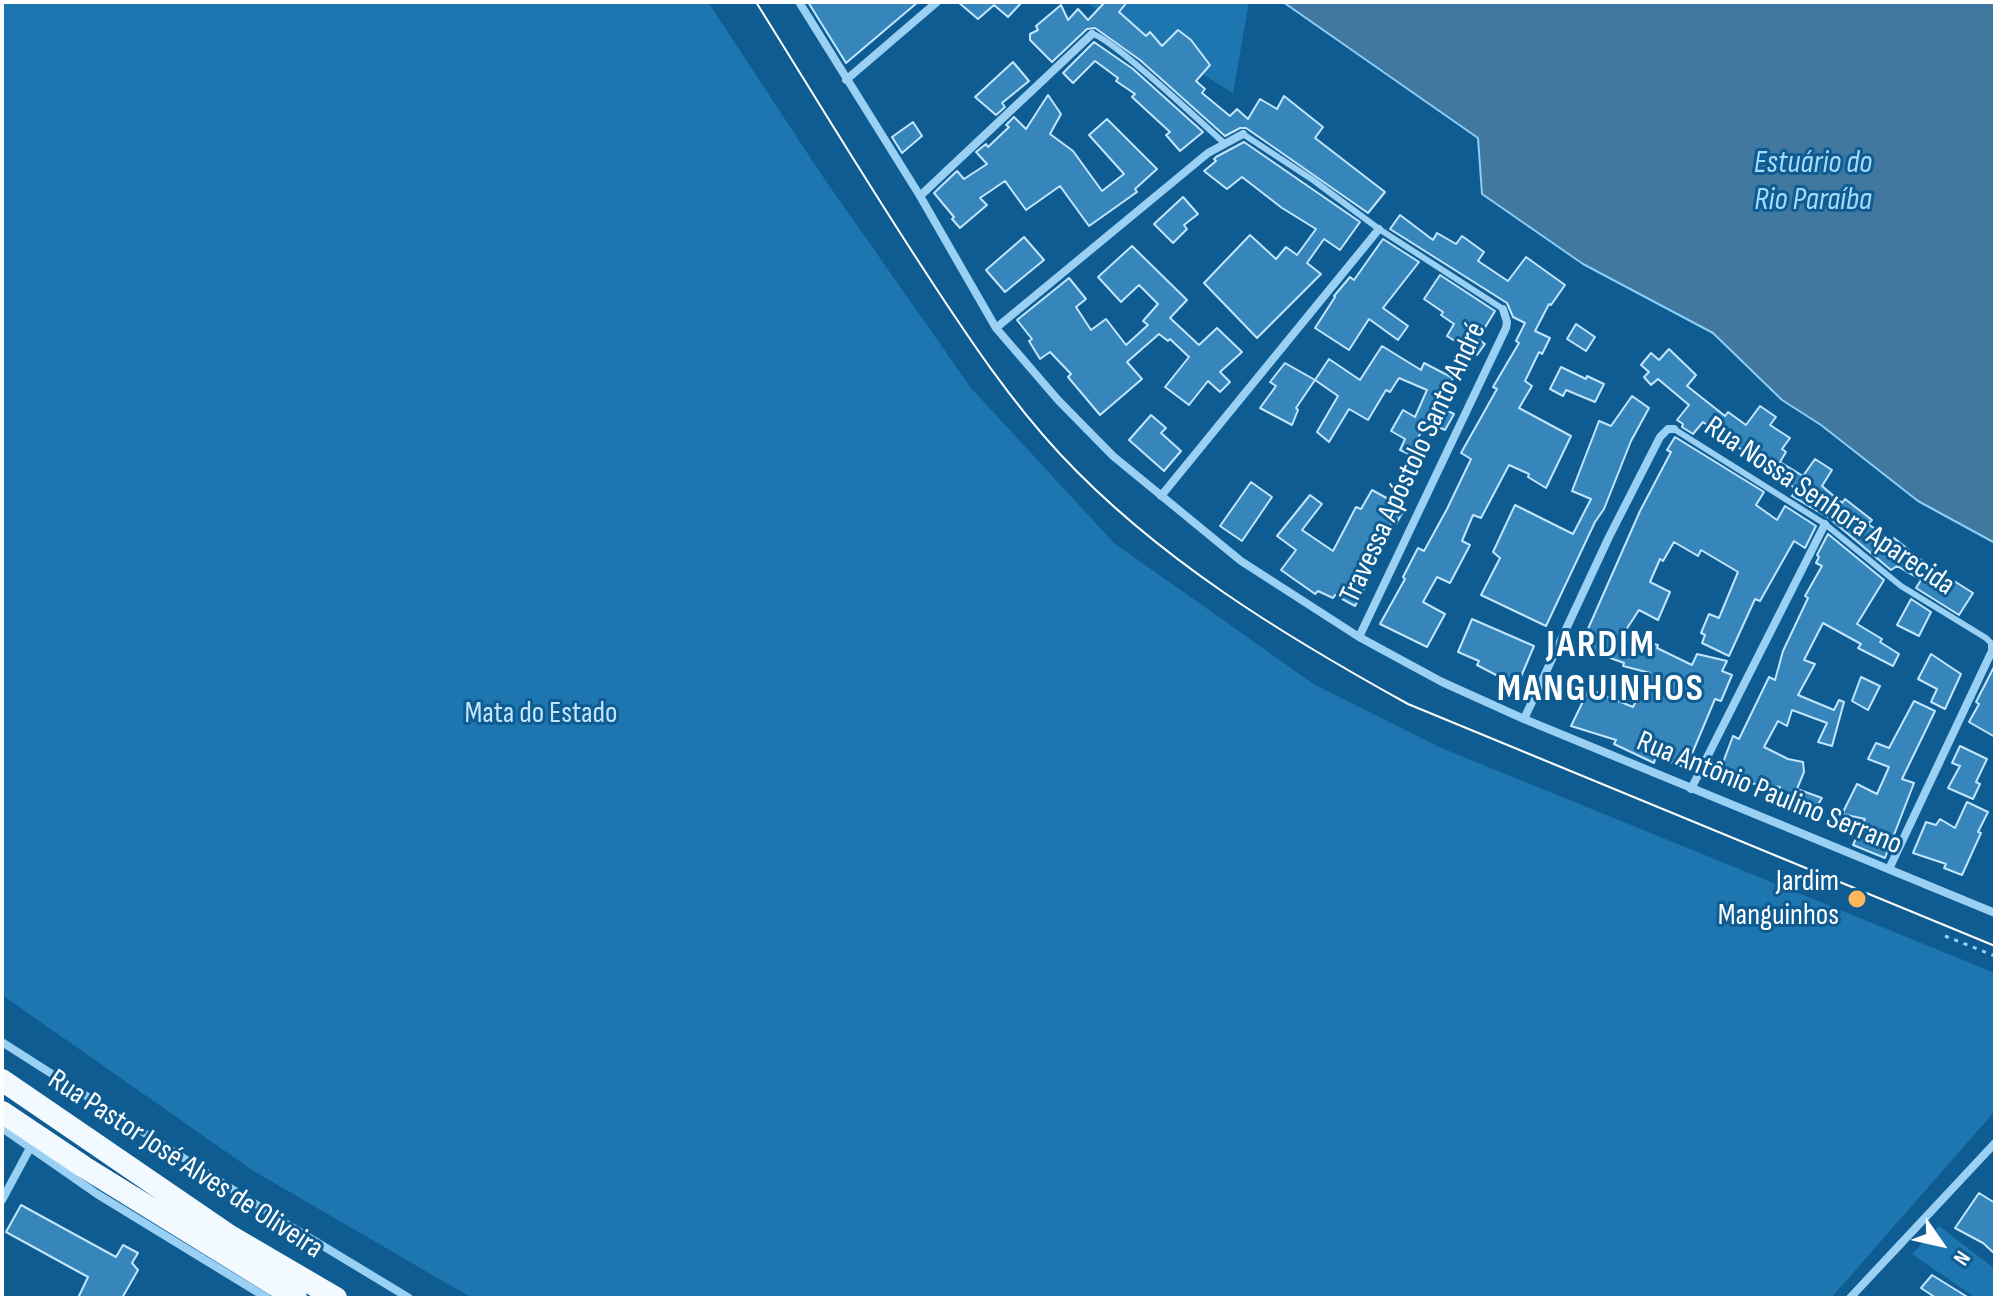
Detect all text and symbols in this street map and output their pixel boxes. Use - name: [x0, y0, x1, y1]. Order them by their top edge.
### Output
- water label: Estuário do Rio Paraíba: [1754, 145, 1872, 220]
- street label: Travessa Apóstolo Santo André: [1333, 317, 1495, 609]
- street label: Rua Nossa Senhora Aparecida: [1697, 410, 1961, 604]
- district label: JARDIM MANGUINHOS: [1497, 623, 1705, 712]
- park label: Mata do Estado: [464, 696, 618, 732]
- street label: Rua Antônio Paulino Serrano: [1631, 724, 1907, 864]
- place label: Jardim Manguinhos: [1718, 864, 1839, 934]
- marker: Jardim Manguinhos: [1846, 888, 1868, 910]
- street label: Rua Pastor José Alves de Oliveira: [41, 1063, 329, 1267]
- north arrow: [1901, 1204, 1981, 1284]
- text: N: [1947, 1245, 1976, 1270]

